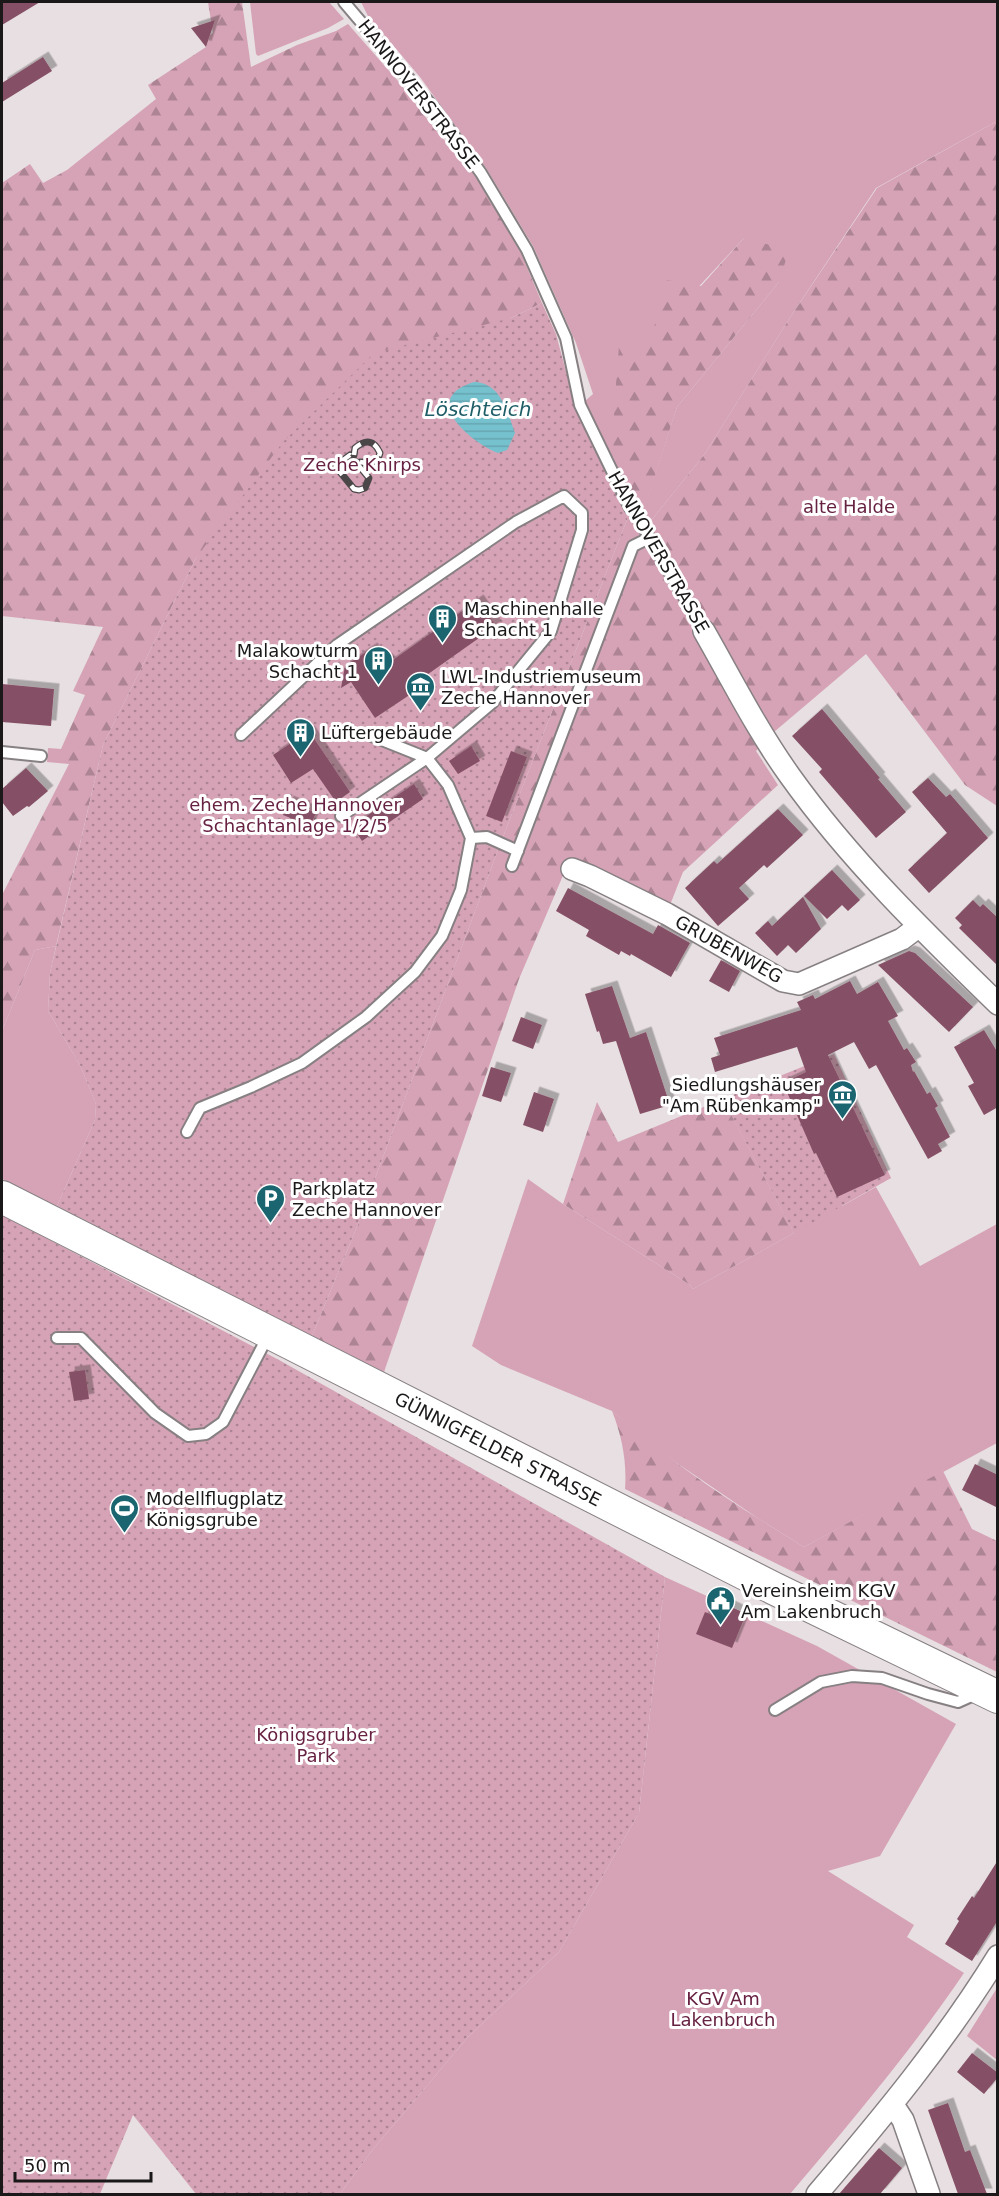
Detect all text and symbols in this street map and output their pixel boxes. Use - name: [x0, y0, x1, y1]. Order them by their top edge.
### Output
- street label: HANNOVERSTRASSE: [354, 15, 484, 173]
- water label: Löschteich: [425, 397, 531, 421]
- park label: Zeche Knirps: [303, 454, 421, 475]
- street label: HANNOVERSTRASSE: [604, 467, 714, 637]
- park label: alte Halde: [803, 496, 895, 517]
- place label: Maschinenhalle Schacht 1: [464, 598, 604, 640]
- building icon: Maschinenhalle Schacht 1: [427, 602, 459, 644]
- place label: Malakowturm Schacht 1: [237, 640, 358, 682]
- building icon: Malakowturm Schacht 1: [363, 644, 395, 686]
- place label: LWL-Industriemuseum Zeche Hannover: [441, 666, 641, 708]
- museum icon: LWL-Industriemuseum Zeche Hannover: [404, 670, 436, 712]
- building icon: Lüftergebäude: [284, 716, 316, 758]
- place label: Lüftergebäude: [321, 722, 452, 743]
- park label: ehem. Zeche Hannover Schachtanlage 1/2/5: [189, 794, 401, 836]
- street label: GRUBENWEG: [671, 911, 787, 987]
- place label: Siedlungshäuser "Am Rübenkamp": [662, 1074, 822, 1116]
- museum icon: Siedlungshäuser "Am Rübenkamp": [826, 1078, 858, 1120]
- place label: Parkplatz Zeche Hannover: [292, 1178, 442, 1220]
- parking icon: Parkplatz Zeche Hannover: [255, 1182, 287, 1224]
- street label: GÜNNIGFELDER STRASSE: [391, 1388, 605, 1510]
- place label: Modellflugplatz Königsgrube: [146, 1488, 283, 1530]
- sports icon: Modellflugplatz Königsgrube: [109, 1492, 141, 1534]
- place label: Vereinsheim KGV Am Lakenbruch: [741, 1580, 896, 1622]
- public building icon: Vereinsheim KGV Am Lakenbruch: [704, 1584, 736, 1626]
- park label: Königsgruber Park: [256, 1724, 376, 1766]
- park label: KGV Am Lakenbruch: [671, 1988, 775, 2030]
- scale bar: [15, 2145, 152, 2183]
- text: 50 m: [24, 2155, 70, 2176]

